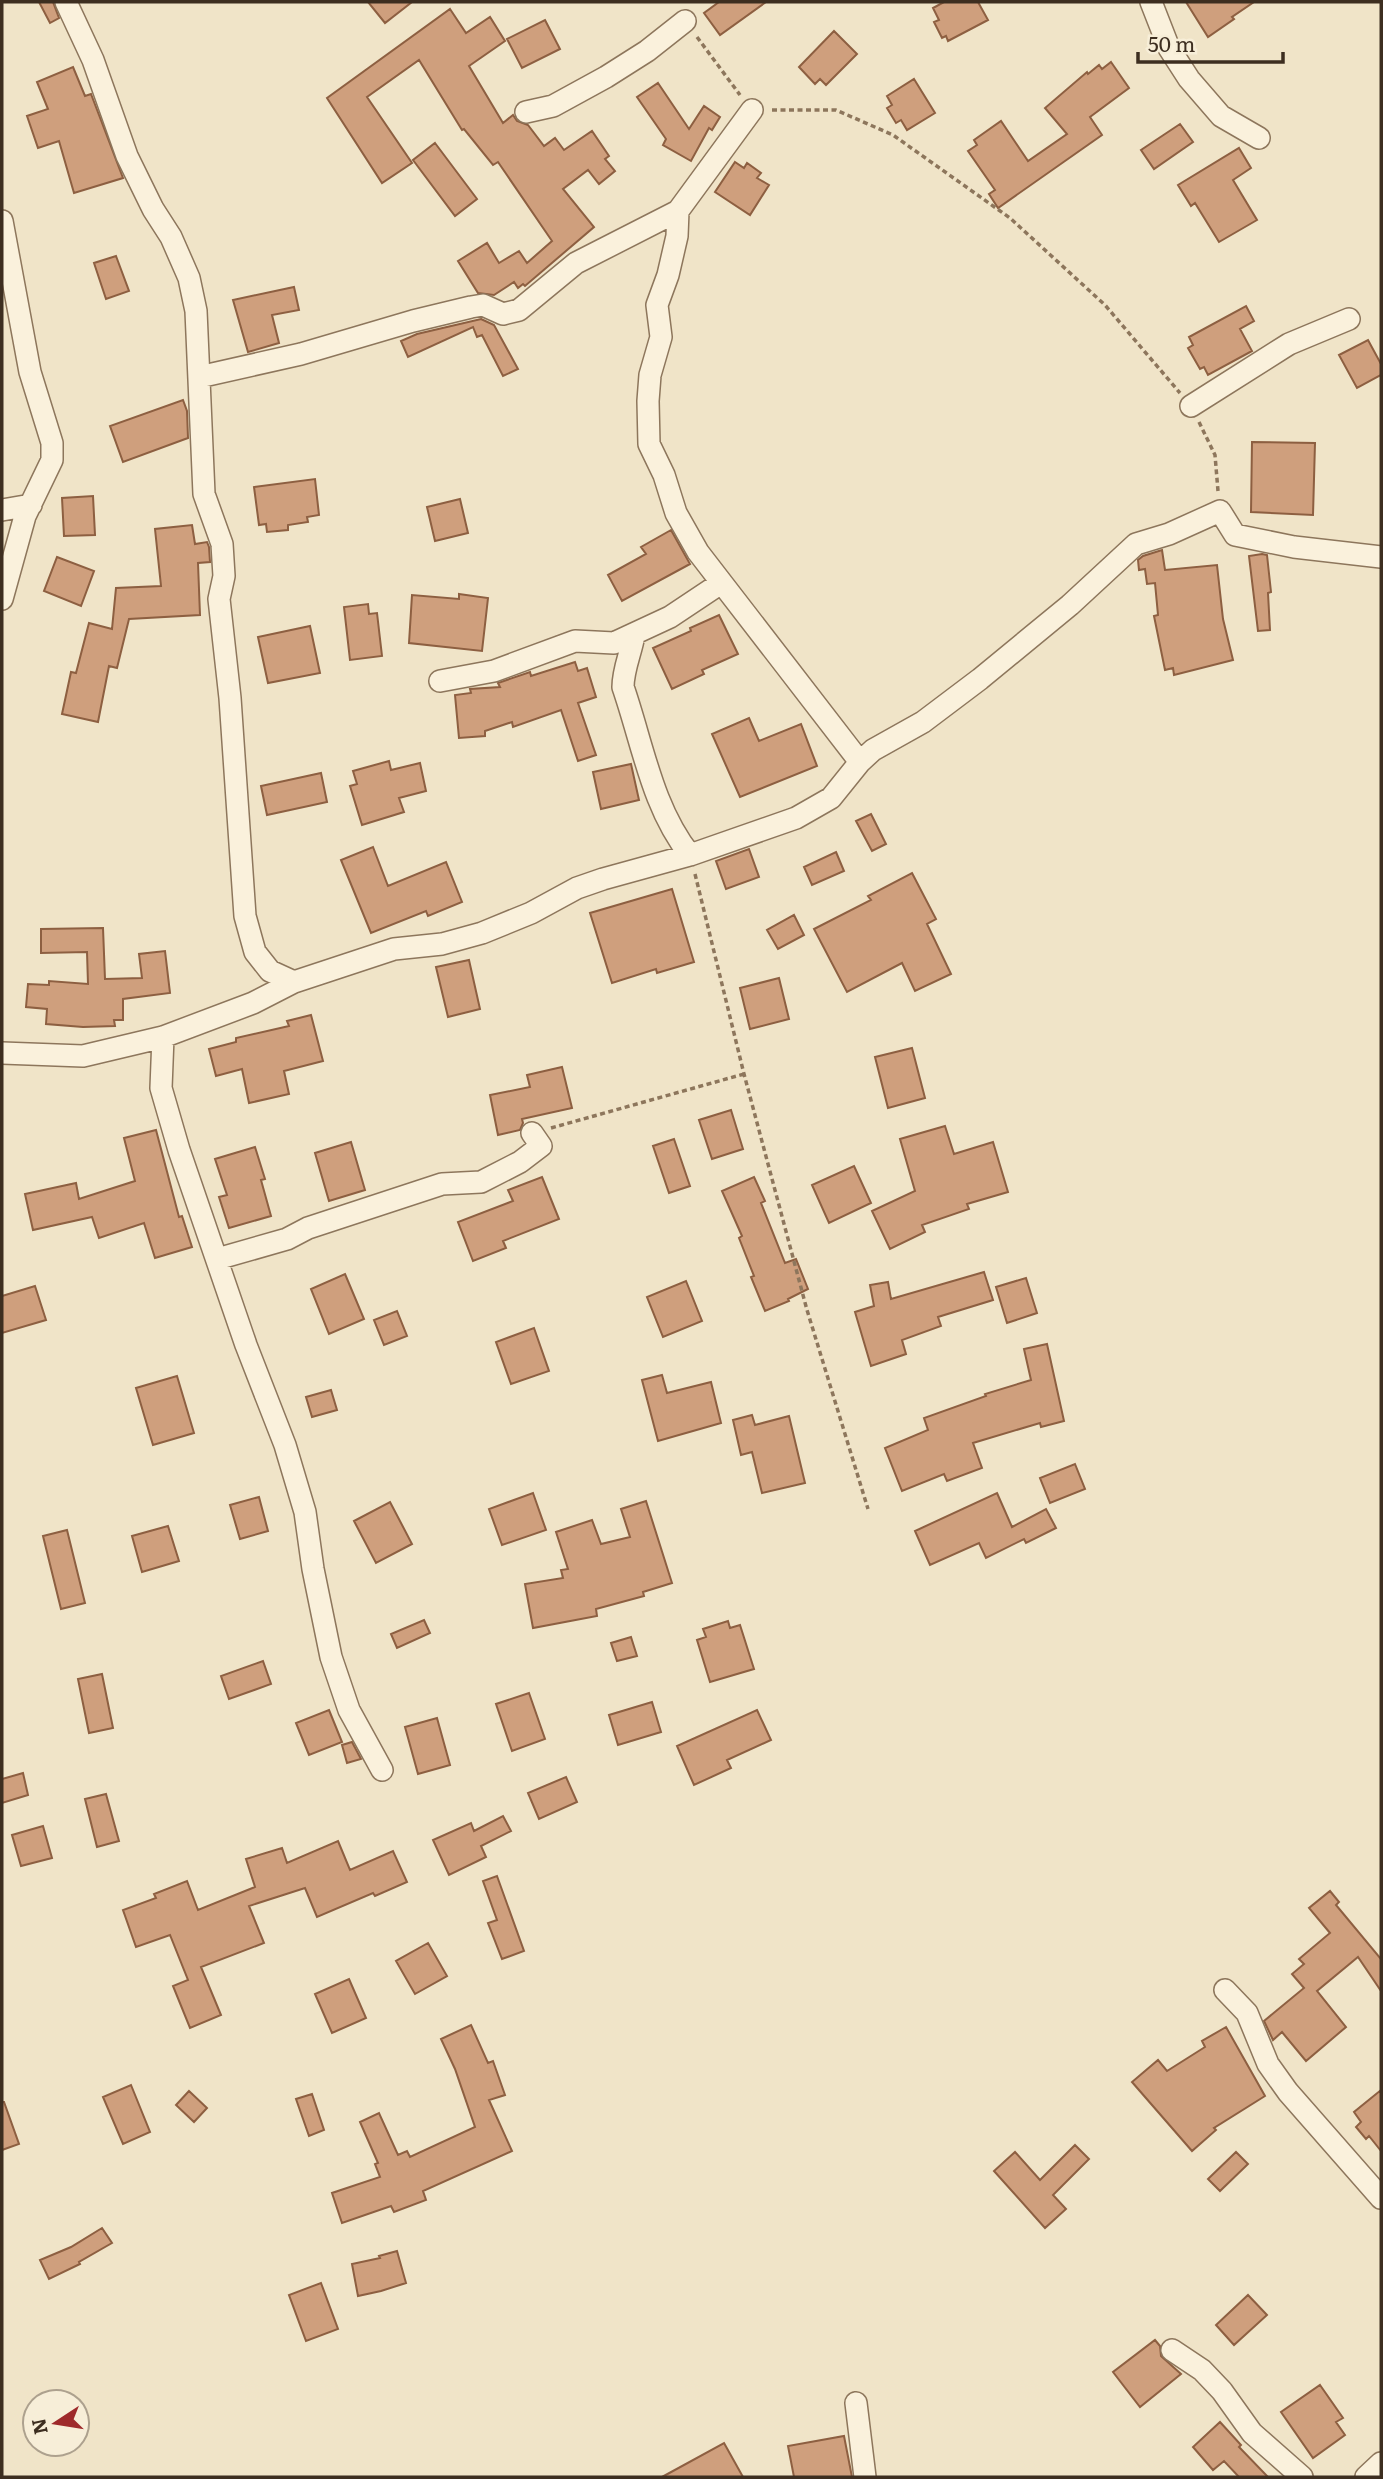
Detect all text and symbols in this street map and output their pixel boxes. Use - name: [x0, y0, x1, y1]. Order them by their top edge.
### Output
- scale bar: [1138, 21, 1283, 65]
- text: 50 m: [1148, 27, 1195, 58]
- north arrow: [21, 2388, 91, 2458]
- text: N: [23, 2416, 54, 2437]

